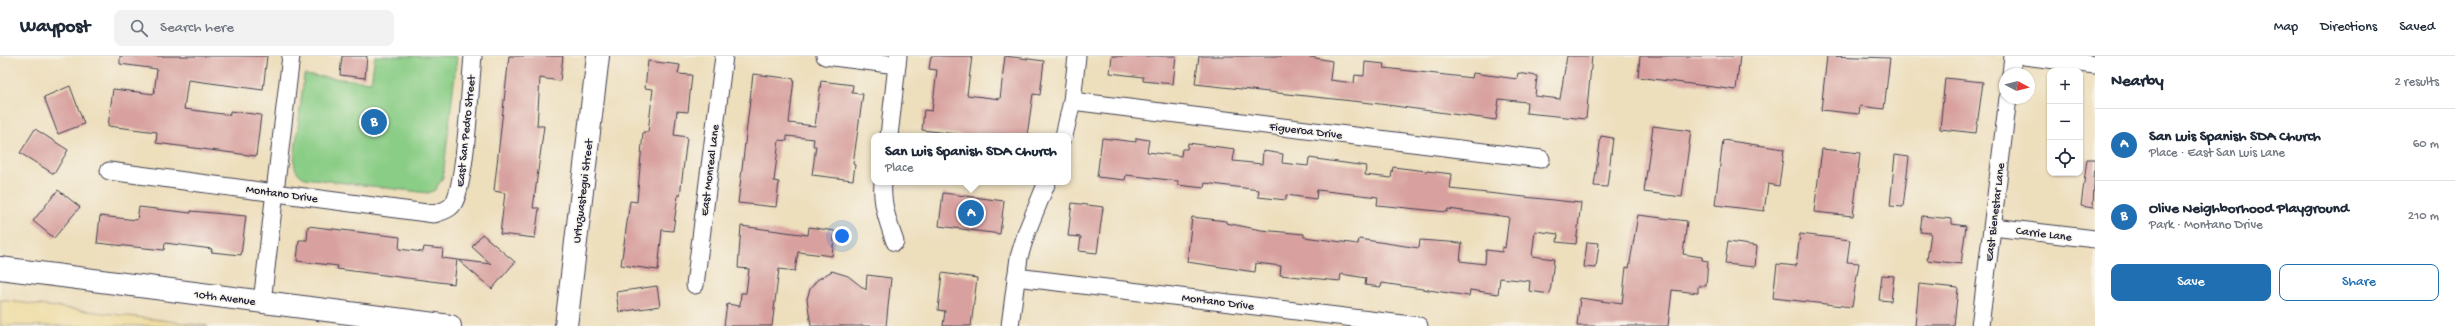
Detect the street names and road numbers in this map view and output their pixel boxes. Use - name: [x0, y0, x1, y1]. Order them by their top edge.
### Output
- street label: East San Pedro Street: [454, 74, 480, 188]
- street label: Figueroa Drive: [1267, 120, 1344, 144]
- street label: East Monreal Lane: [698, 123, 724, 217]
- street label: Urtuzuastegui Street: [571, 137, 597, 244]
- street label: East Bienestar Lane: [1983, 161, 2009, 262]
- street label: Montano Drive: [245, 183, 320, 207]
- street label: Carrie Lane: [2015, 225, 2073, 245]
- street label: 10th Avenue: [192, 288, 257, 310]
- street label: Montano Drive: [1181, 292, 1256, 314]

